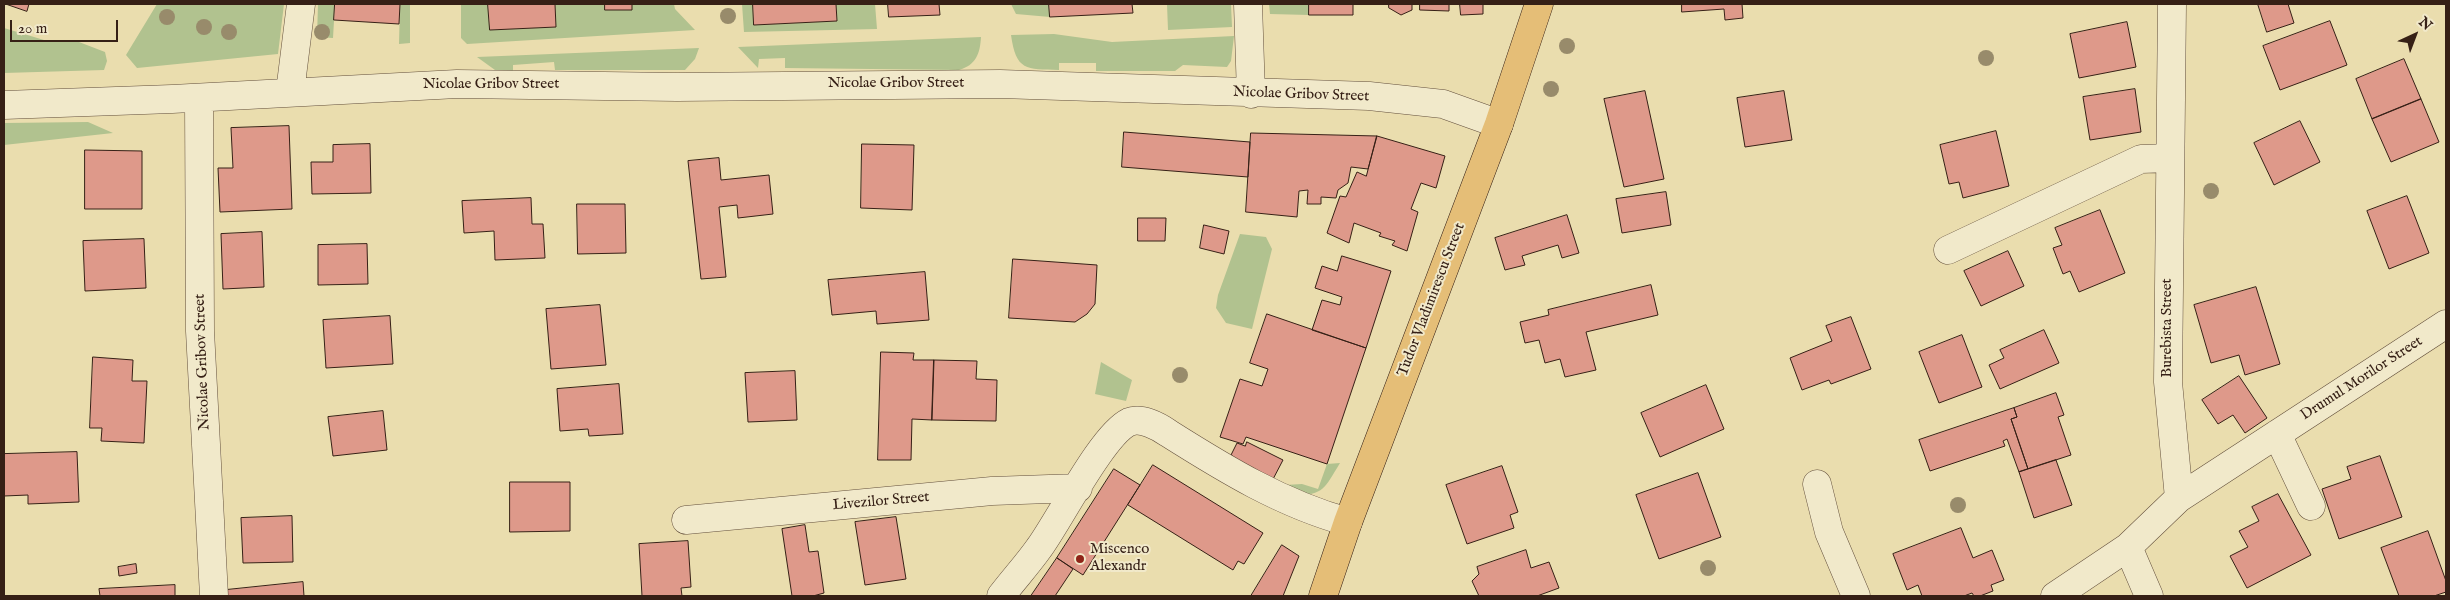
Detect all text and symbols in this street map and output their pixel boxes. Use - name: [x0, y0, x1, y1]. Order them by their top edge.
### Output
- scale bar: [12, 10, 120, 42]
- north arrow: [2390, 10, 2440, 60]
- text: N: [2415, 13, 2436, 35]
- text: 20 m: [18, 19, 47, 38]
- street label: Nicolae Gribov Street: [828, 75, 964, 93]
- street label: Nicolae Gribov Street: [423, 76, 559, 94]
- street label: Nicolae Gribov Street: [1232, 84, 1370, 106]
- street label: Tudor Vladimirescu Street: [1394, 221, 1470, 379]
- street label: Burebista Street: [2159, 278, 2177, 378]
- street label: Nicolae Gribov Street: [192, 293, 214, 431]
- street label: Drumul Morilor Street: [2298, 333, 2426, 425]
- street label: Livezilor Street: [832, 489, 930, 515]
- place label: Miscenco Alexandr: [1090, 541, 1149, 576]
- marker: Miscenco Alexandr: [1074, 553, 1086, 565]

